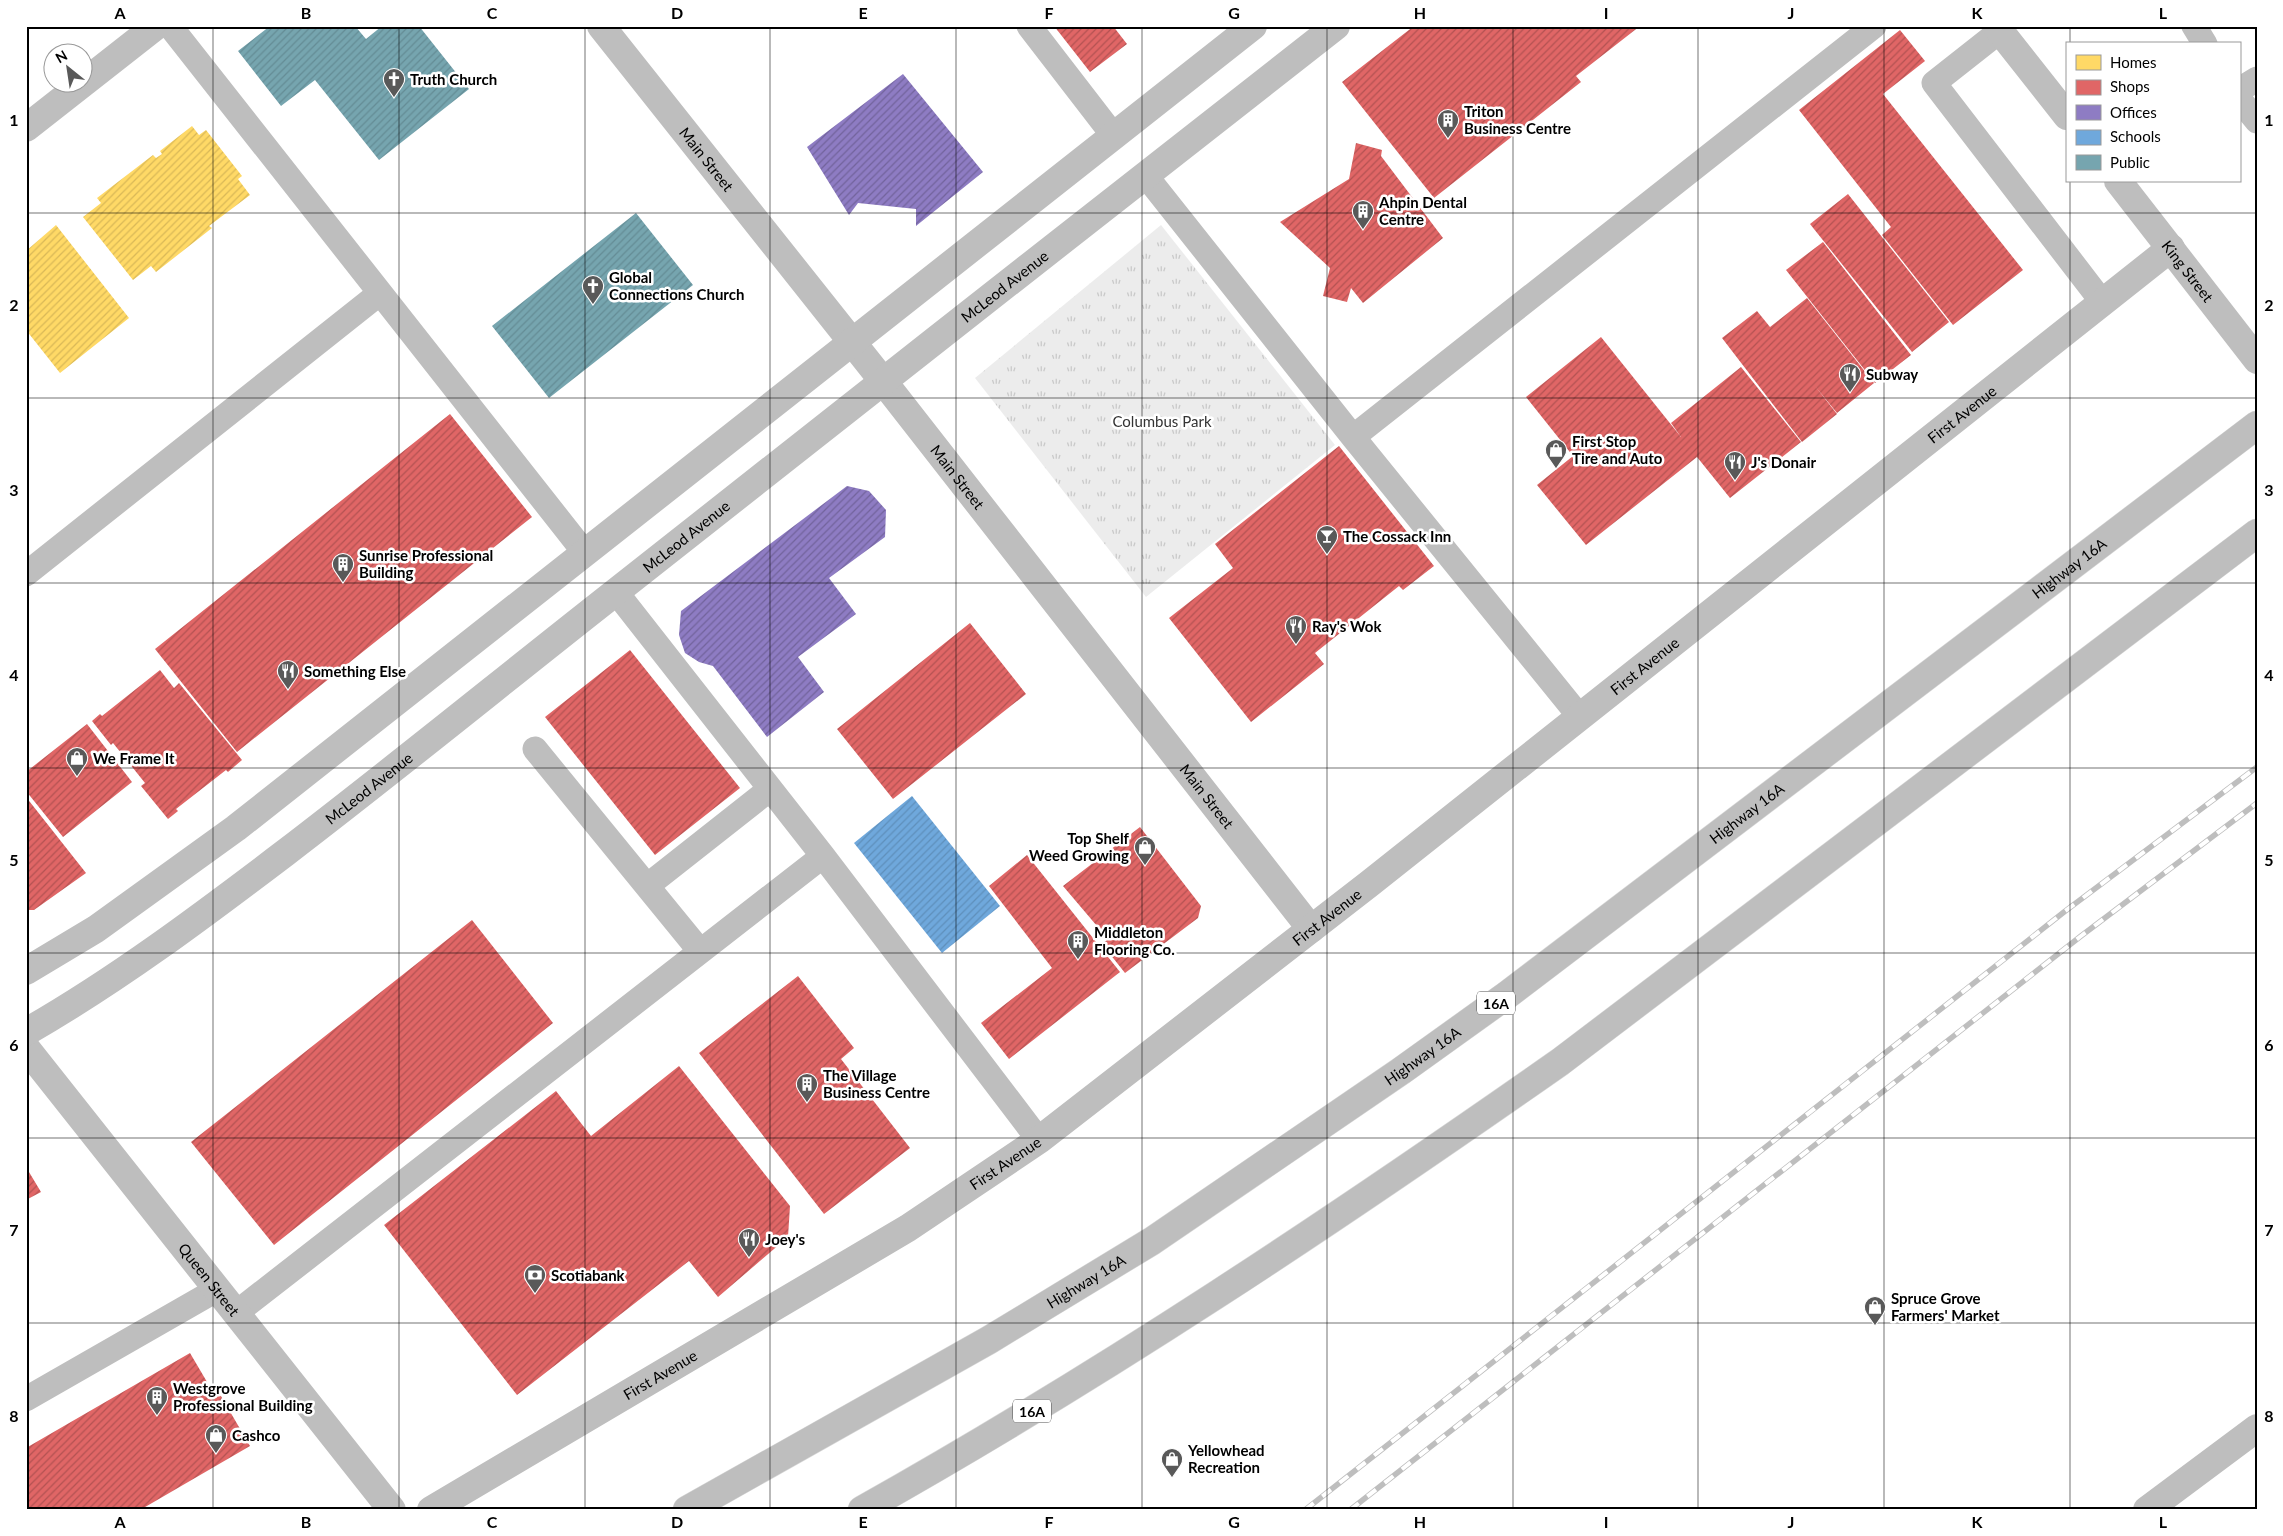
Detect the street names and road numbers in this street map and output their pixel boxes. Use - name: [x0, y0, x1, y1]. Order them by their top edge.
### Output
- street label: Main Street: [676, 124, 738, 195]
- street label: King Street: [2158, 237, 2218, 306]
- street label: McLeod Avenue: [957, 246, 1052, 326]
- street label: First Avenue: [1924, 381, 2000, 447]
- street label: Main Street: [927, 441, 989, 513]
- street label: McLeod Avenue: [639, 496, 733, 576]
- street label: Highway 16A: [2028, 533, 2110, 602]
- street label: First Avenue: [1606, 633, 1682, 698]
- street label: McLeod Avenue: [322, 748, 416, 828]
- street label: Main Street: [1177, 760, 1238, 832]
- street label: Highway 16A: [1706, 778, 1788, 847]
- street label: First Avenue: [1289, 884, 1365, 949]
- road number: 16A: [1477, 991, 1515, 1014]
- street label: Highway 16A: [1381, 1022, 1464, 1089]
- street label: First Avenue: [966, 1132, 1044, 1193]
- street label: Queen Street: [175, 1239, 244, 1320]
- street label: Highway 16A: [1043, 1250, 1129, 1312]
- street label: First Avenue: [620, 1346, 700, 1403]
- road number: 16A: [1013, 1400, 1051, 1422]

